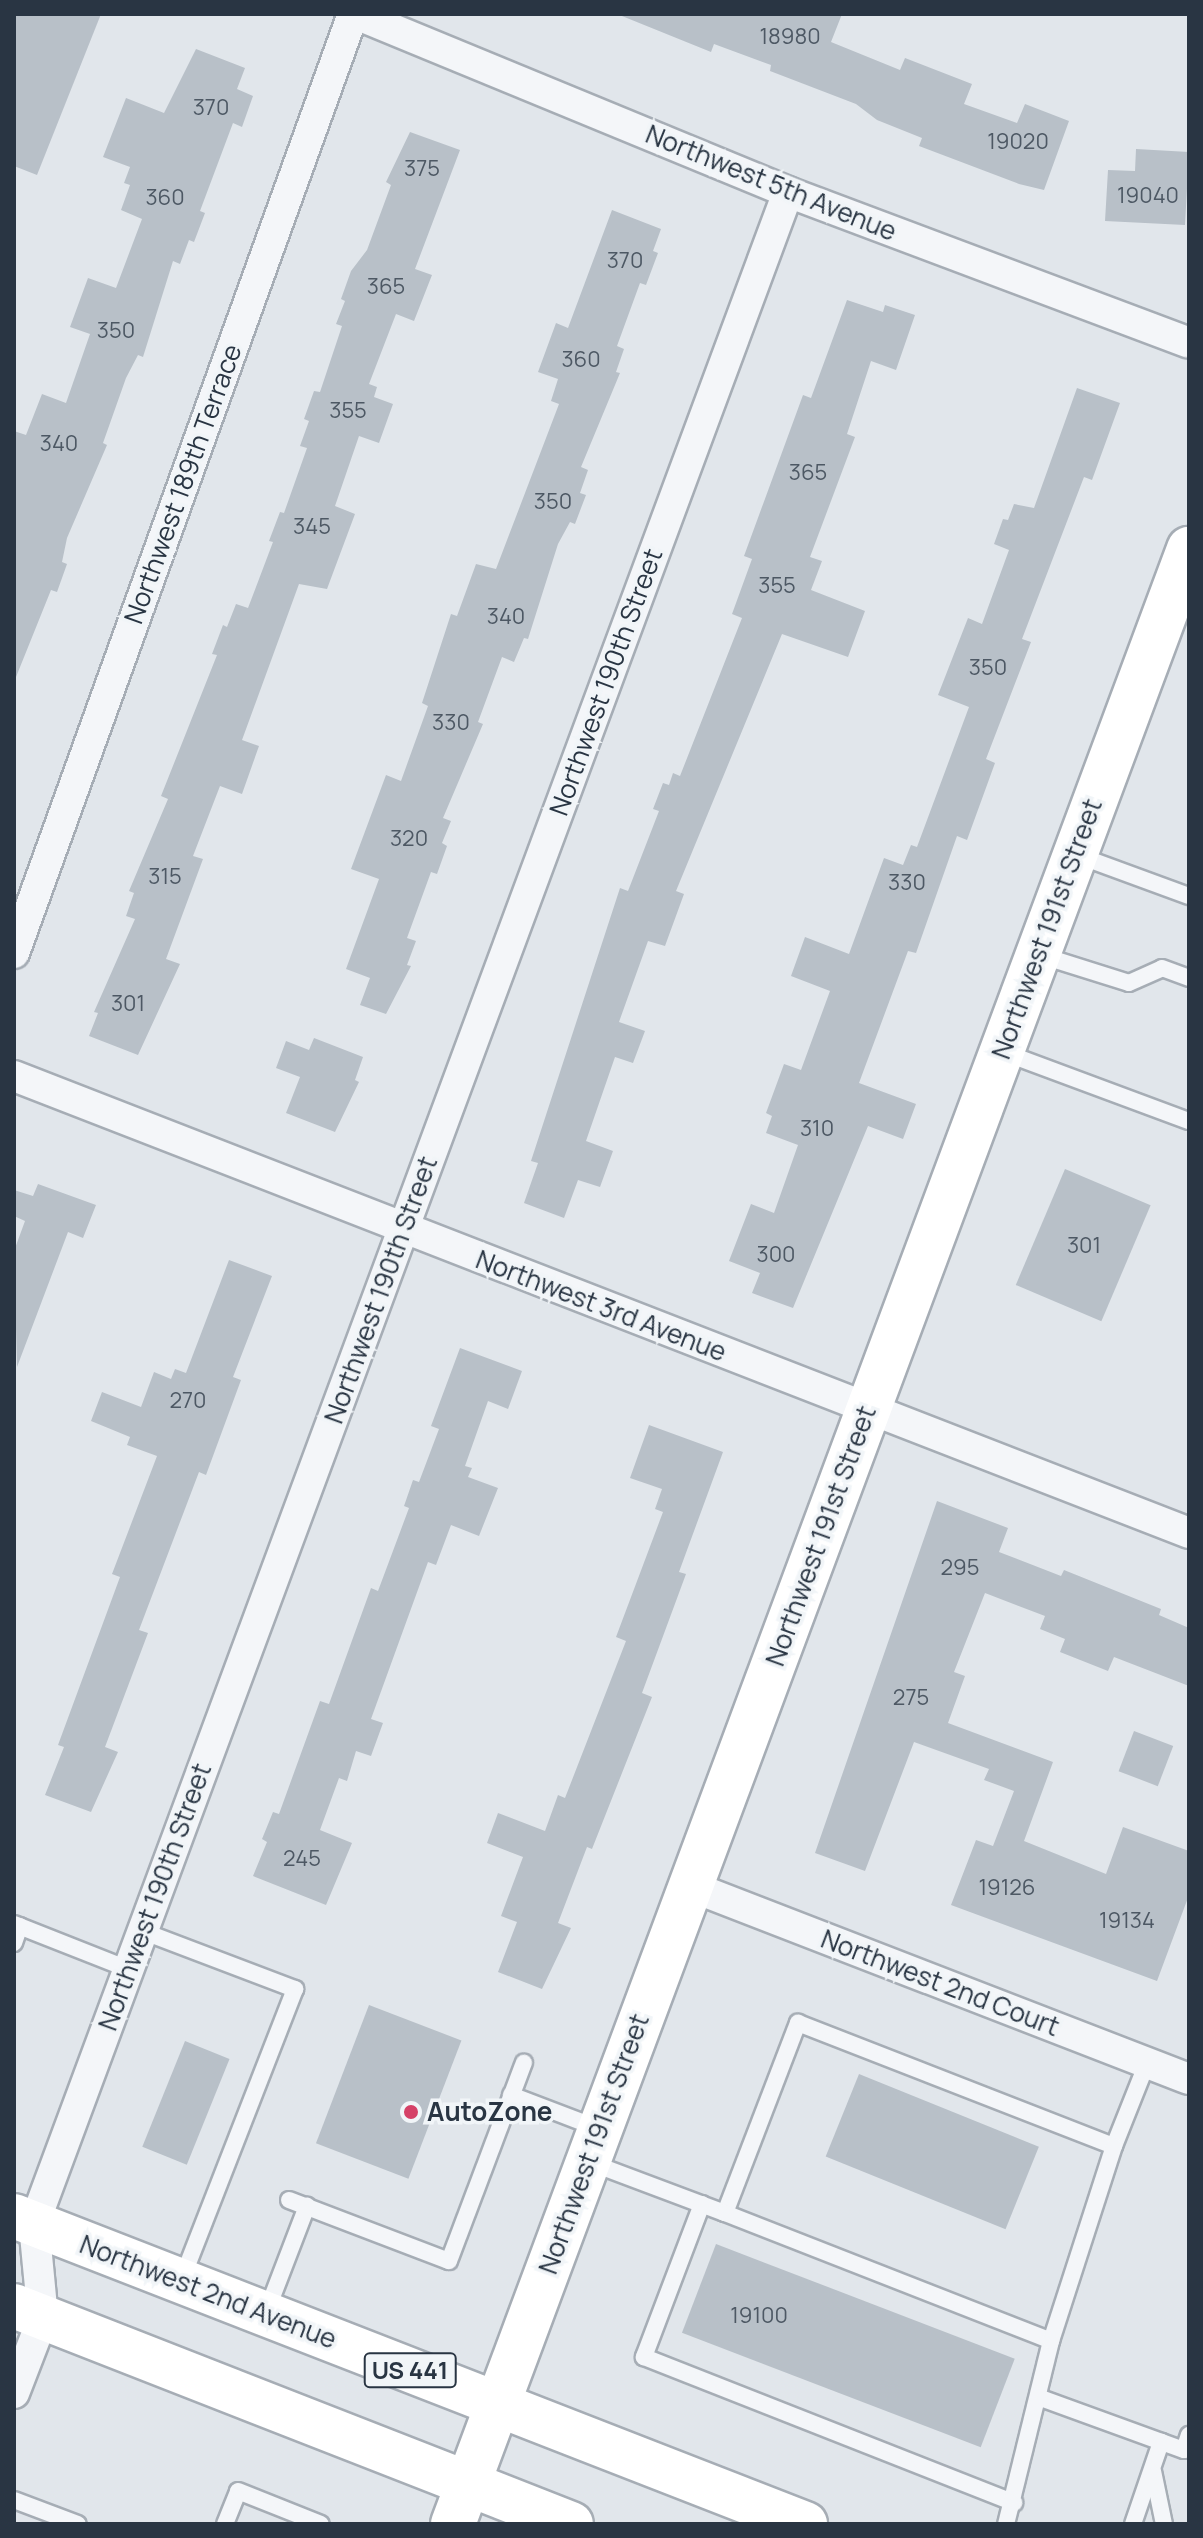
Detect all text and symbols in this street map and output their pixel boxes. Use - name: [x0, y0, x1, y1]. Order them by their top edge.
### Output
- house number: 18980: [759, 24, 821, 50]
- house number: 370: [193, 95, 229, 121]
- street label: Northwest 5th Avenue: [641, 118, 901, 248]
- house number: 19020: [987, 129, 1049, 155]
- house number: 375: [404, 156, 440, 182]
- house number: 19040: [1117, 183, 1179, 209]
- house number: 360: [145, 185, 185, 211]
- house number: 370: [607, 248, 643, 274]
- house number: 365: [367, 274, 405, 300]
- house number: 350: [97, 318, 135, 344]
- street label: Northwest 189th Terrace: [118, 340, 248, 628]
- house number: 360: [561, 347, 601, 373]
- house number: 355: [329, 398, 367, 424]
- house number: 340: [40, 431, 78, 457]
- house number: 365: [789, 460, 827, 486]
- house number: 350: [534, 489, 572, 515]
- house number: 345: [293, 514, 331, 540]
- street label: Northwest 190th Street: [543, 544, 669, 820]
- house number: 355: [758, 573, 796, 599]
- house number: 340: [487, 604, 525, 630]
- house number: 350: [969, 655, 1007, 681]
- house number: 330: [432, 710, 470, 736]
- street label: Northwest 191st Street: [985, 795, 1109, 1063]
- house number: 320: [390, 826, 428, 852]
- house number: 315: [148, 864, 182, 890]
- house number: 330: [888, 870, 926, 896]
- house number: 301: [111, 991, 145, 1017]
- house number: 310: [800, 1116, 834, 1142]
- street label: Northwest 190th Street: [318, 1152, 444, 1428]
- house number: 301: [1067, 1233, 1101, 1259]
- house number: 300: [756, 1242, 796, 1268]
- street label: Northwest 3rd Avenue: [472, 1244, 730, 1368]
- house number: 270: [169, 1388, 207, 1414]
- street label: Northwest 191st Street: [759, 1402, 883, 1670]
- house number: 295: [941, 1555, 979, 1581]
- house number: 275: [893, 1685, 929, 1711]
- street label: Northwest 190th Street: [92, 1759, 218, 2035]
- house number: 245: [283, 1846, 321, 1872]
- house number: 19126: [978, 1875, 1036, 1901]
- house number: 19134: [1099, 1908, 1155, 1934]
- street label: Northwest 2nd Court: [817, 1923, 1063, 2043]
- street label: Northwest 191st Street: [532, 2010, 656, 2278]
- place label: AutoZone: [427, 2096, 552, 2128]
- marker: AutoZone: [402, 2103, 420, 2121]
- street label: Northwest 2nd Avenue: [75, 2229, 341, 2355]
- house number: 19100: [730, 2303, 788, 2329]
- road number: US 441: [362, 2350, 458, 2390]

